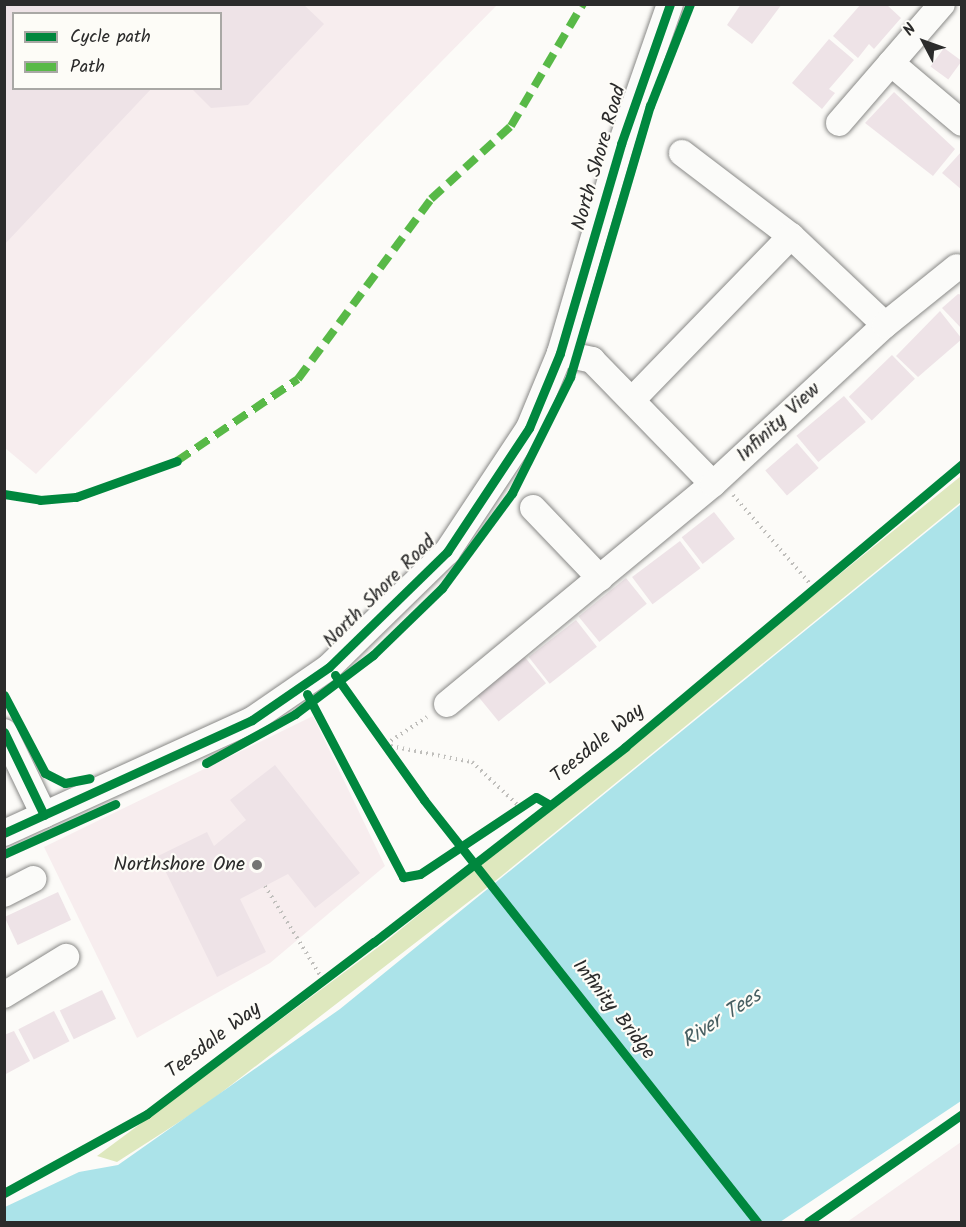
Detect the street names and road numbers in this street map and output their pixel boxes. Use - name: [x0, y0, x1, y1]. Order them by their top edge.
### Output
- street label: North Shore Road: [568, 83, 632, 233]
- street label: Infinity View: [732, 378, 826, 468]
- street label: North Shore Road: [319, 531, 441, 653]
- street label: Teesdale Way: [547, 699, 649, 789]
- street label: Infinity Bridge: [566, 955, 660, 1065]
- street label: Teesdale Way: [162, 997, 266, 1085]

